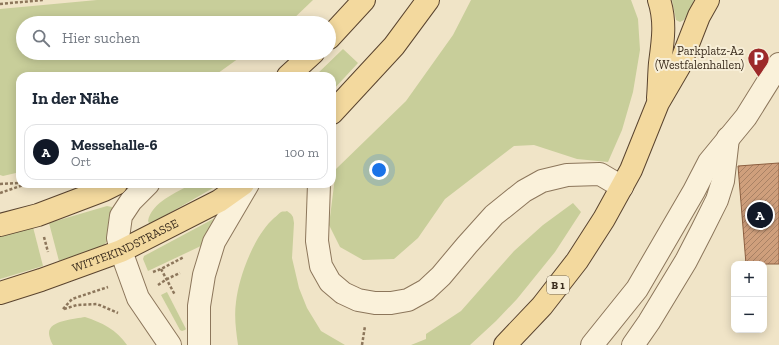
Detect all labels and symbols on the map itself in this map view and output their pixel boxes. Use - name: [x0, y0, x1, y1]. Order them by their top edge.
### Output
- place label: Parkplatz-A2 (Westfalenhallen): [655, 44, 744, 72]
- parking icon: Parkplatz-A2 (Westfalenhallen): [746, 45, 772, 78]
- your location: [369, 160, 389, 180]
- pin: A: [747, 200, 773, 230]
- street label: WITTEKINDSTRASSE: [70, 216, 181, 275]
- road number: B 1: [547, 276, 569, 294]

